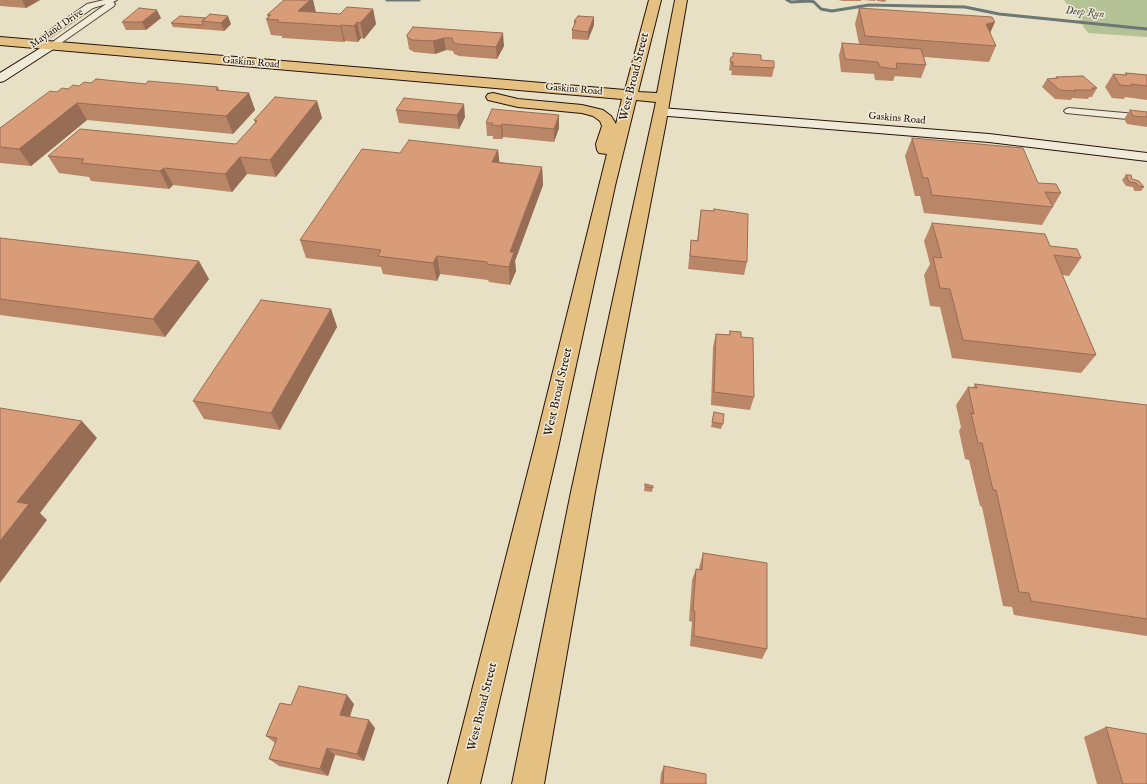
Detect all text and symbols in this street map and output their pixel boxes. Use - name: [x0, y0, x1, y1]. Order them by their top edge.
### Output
- water label: Deep Run: [1065, 4, 1105, 22]
- street label: Mayland Drive: [28, 7, 86, 51]
- street label: West Broad Street: [617, 32, 653, 122]
- street label: Gaskins Road: [222, 55, 280, 71]
- street label: Gaskins Road: [545, 82, 603, 98]
- street label: Gaskins Road: [868, 111, 926, 127]
- street label: West Broad Street: [542, 346, 576, 438]
- street label: West Broad Street: [465, 662, 501, 752]

